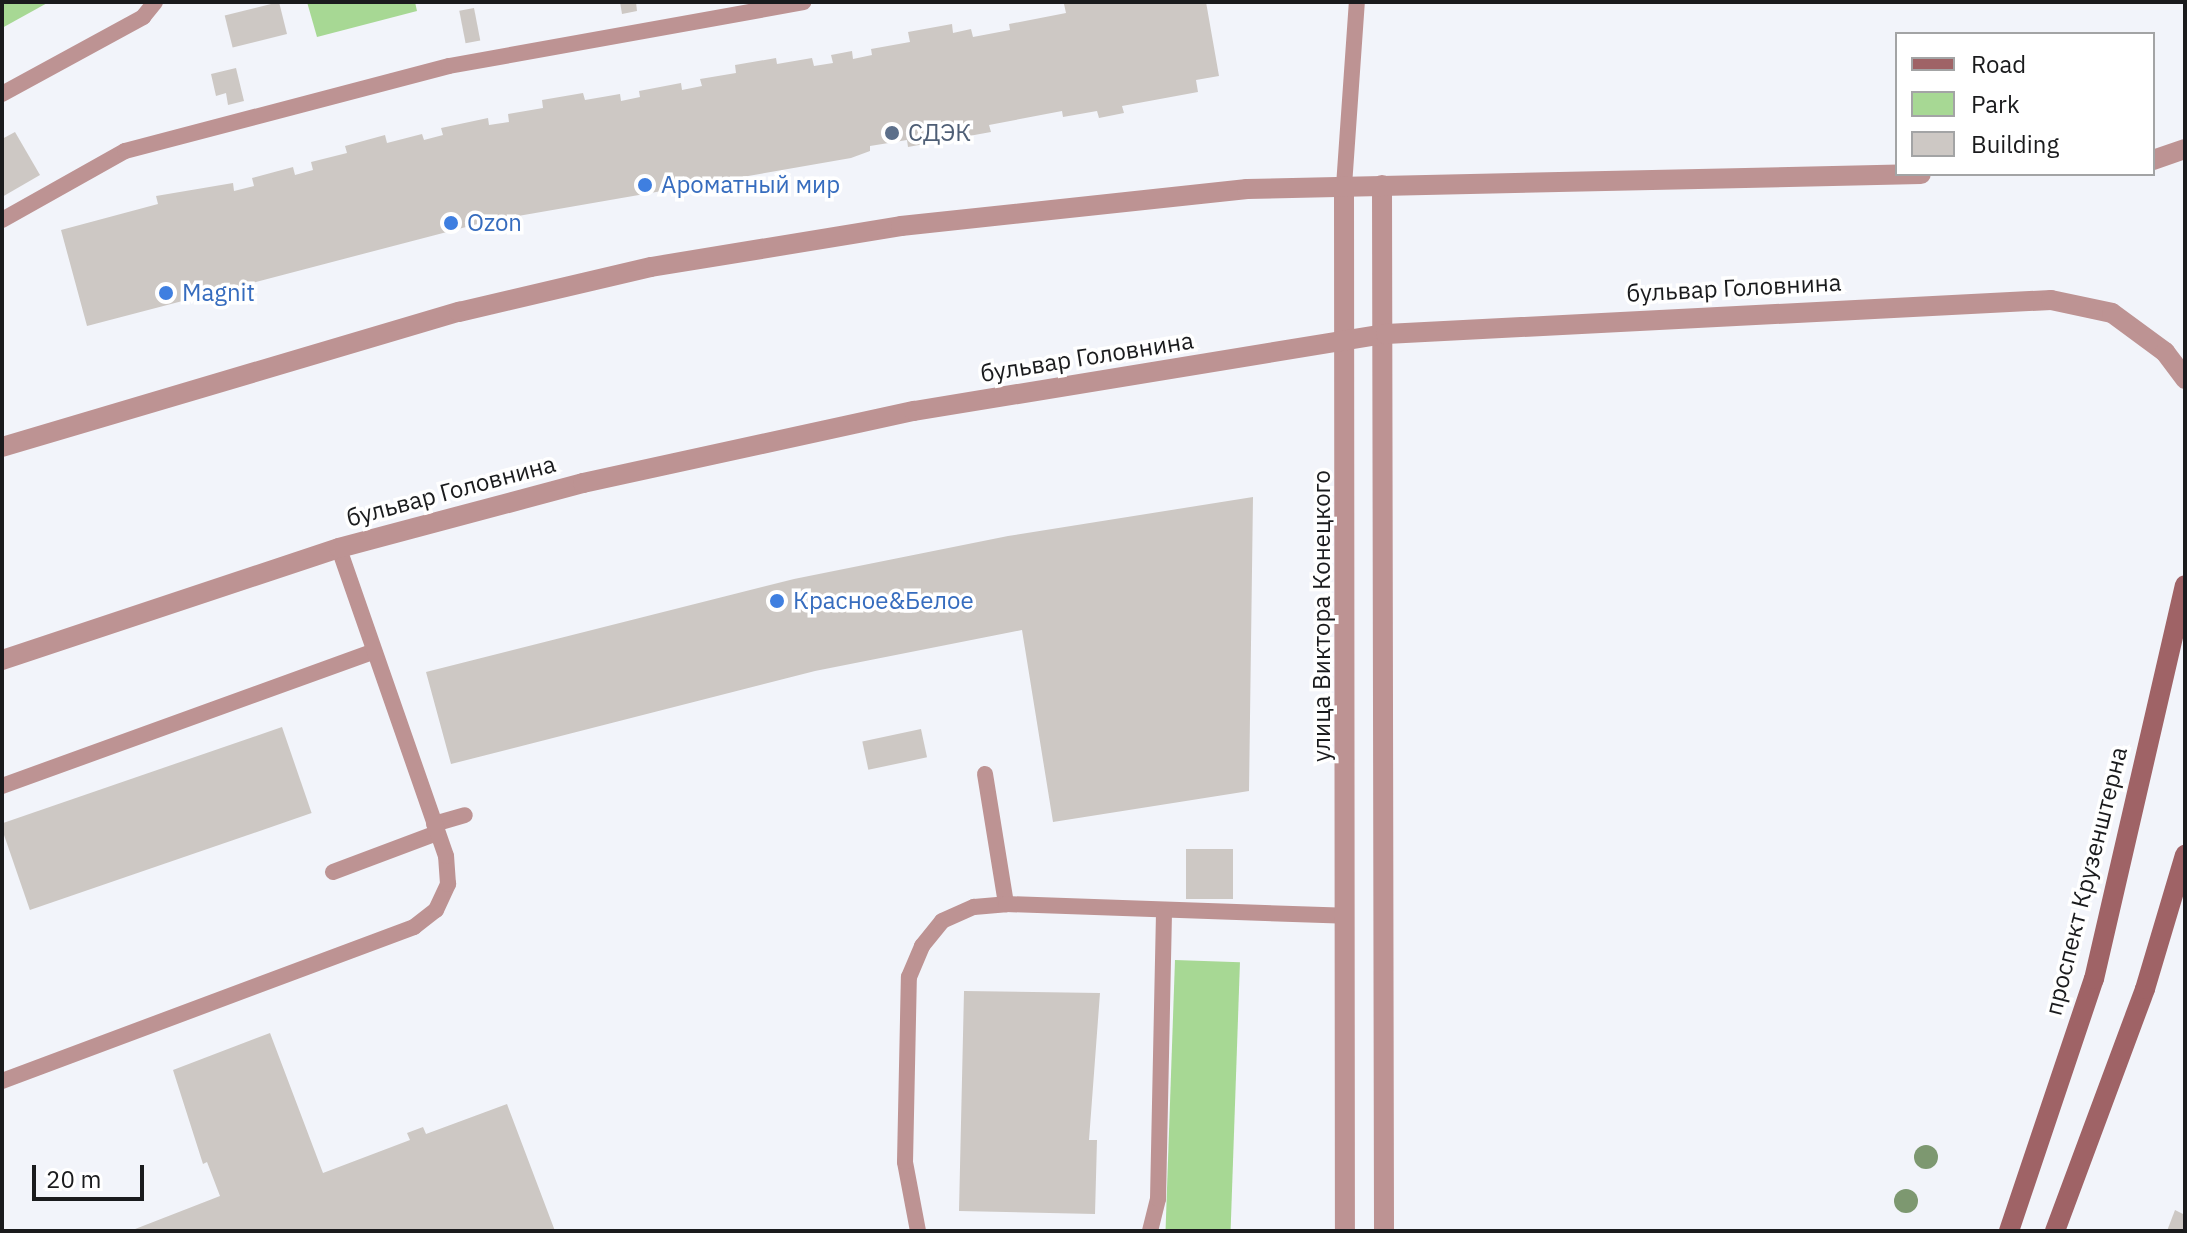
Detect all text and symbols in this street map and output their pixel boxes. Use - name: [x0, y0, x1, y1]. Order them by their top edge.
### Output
- legend: [1895, 32, 2155, 176]
- text: Road: [1971, 48, 2026, 80]
- text: Park: [1971, 88, 2020, 120]
- place label: СДЭК: [908, 119, 971, 147]
- marker: СДЭК: [883, 124, 901, 142]
- text: Building: [1971, 128, 2059, 160]
- place label: Ароматный мир: [661, 171, 840, 199]
- marker: Ароматный мир: [636, 176, 654, 194]
- place label: Ozon: [467, 209, 522, 237]
- marker: Ozon: [442, 214, 460, 232]
- street label: бульвар Головнина: [1626, 268, 1842, 308]
- place label: Magnit: [182, 279, 255, 307]
- marker: Magnit: [157, 284, 175, 302]
- street label: бульвар Головнина: [978, 326, 1196, 388]
- street label: бульвар Головнина: [343, 449, 559, 533]
- street label: улица Виктора Конецкого: [1308, 470, 1336, 762]
- place label: Красное&Белое: [793, 587, 974, 615]
- marker: Красное&Белое: [768, 592, 786, 610]
- street label: проспект Крузенштерна: [2039, 744, 2133, 1018]
- scale bar: [36, 1149, 148, 1199]
- text: 20 m: [46, 1163, 101, 1195]

